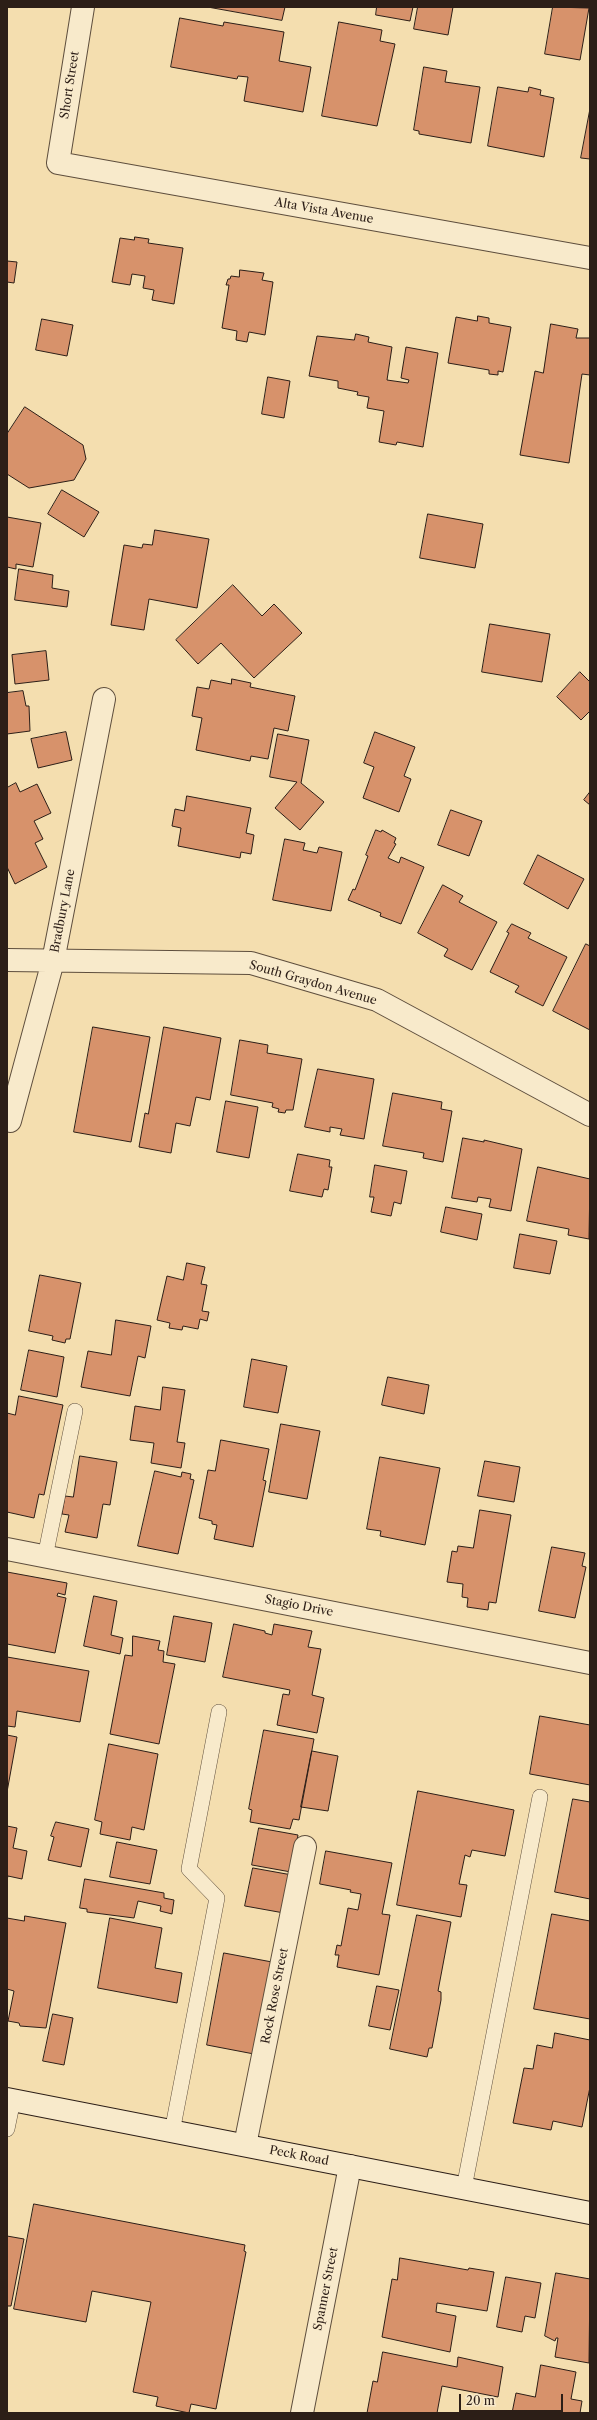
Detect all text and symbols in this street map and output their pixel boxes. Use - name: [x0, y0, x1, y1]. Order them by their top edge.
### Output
- street label: Short Street: [58, 50, 82, 120]
- street label: Alta Vista Avenue: [273, 195, 375, 227]
- street label: Bradbury Lane: [48, 868, 78, 954]
- street label: South Graydon Avenue: [248, 958, 378, 1008]
- street label: Stagio Drive: [264, 1592, 334, 1620]
- street label: Rock Rose Street: [259, 1947, 291, 2045]
- street label: Peck Road: [268, 2143, 330, 2169]
- street label: Spanner Street: [311, 2246, 341, 2332]
- scale bar: [461, 2386, 565, 2412]
- text: 20 m: [466, 2393, 495, 2408]

